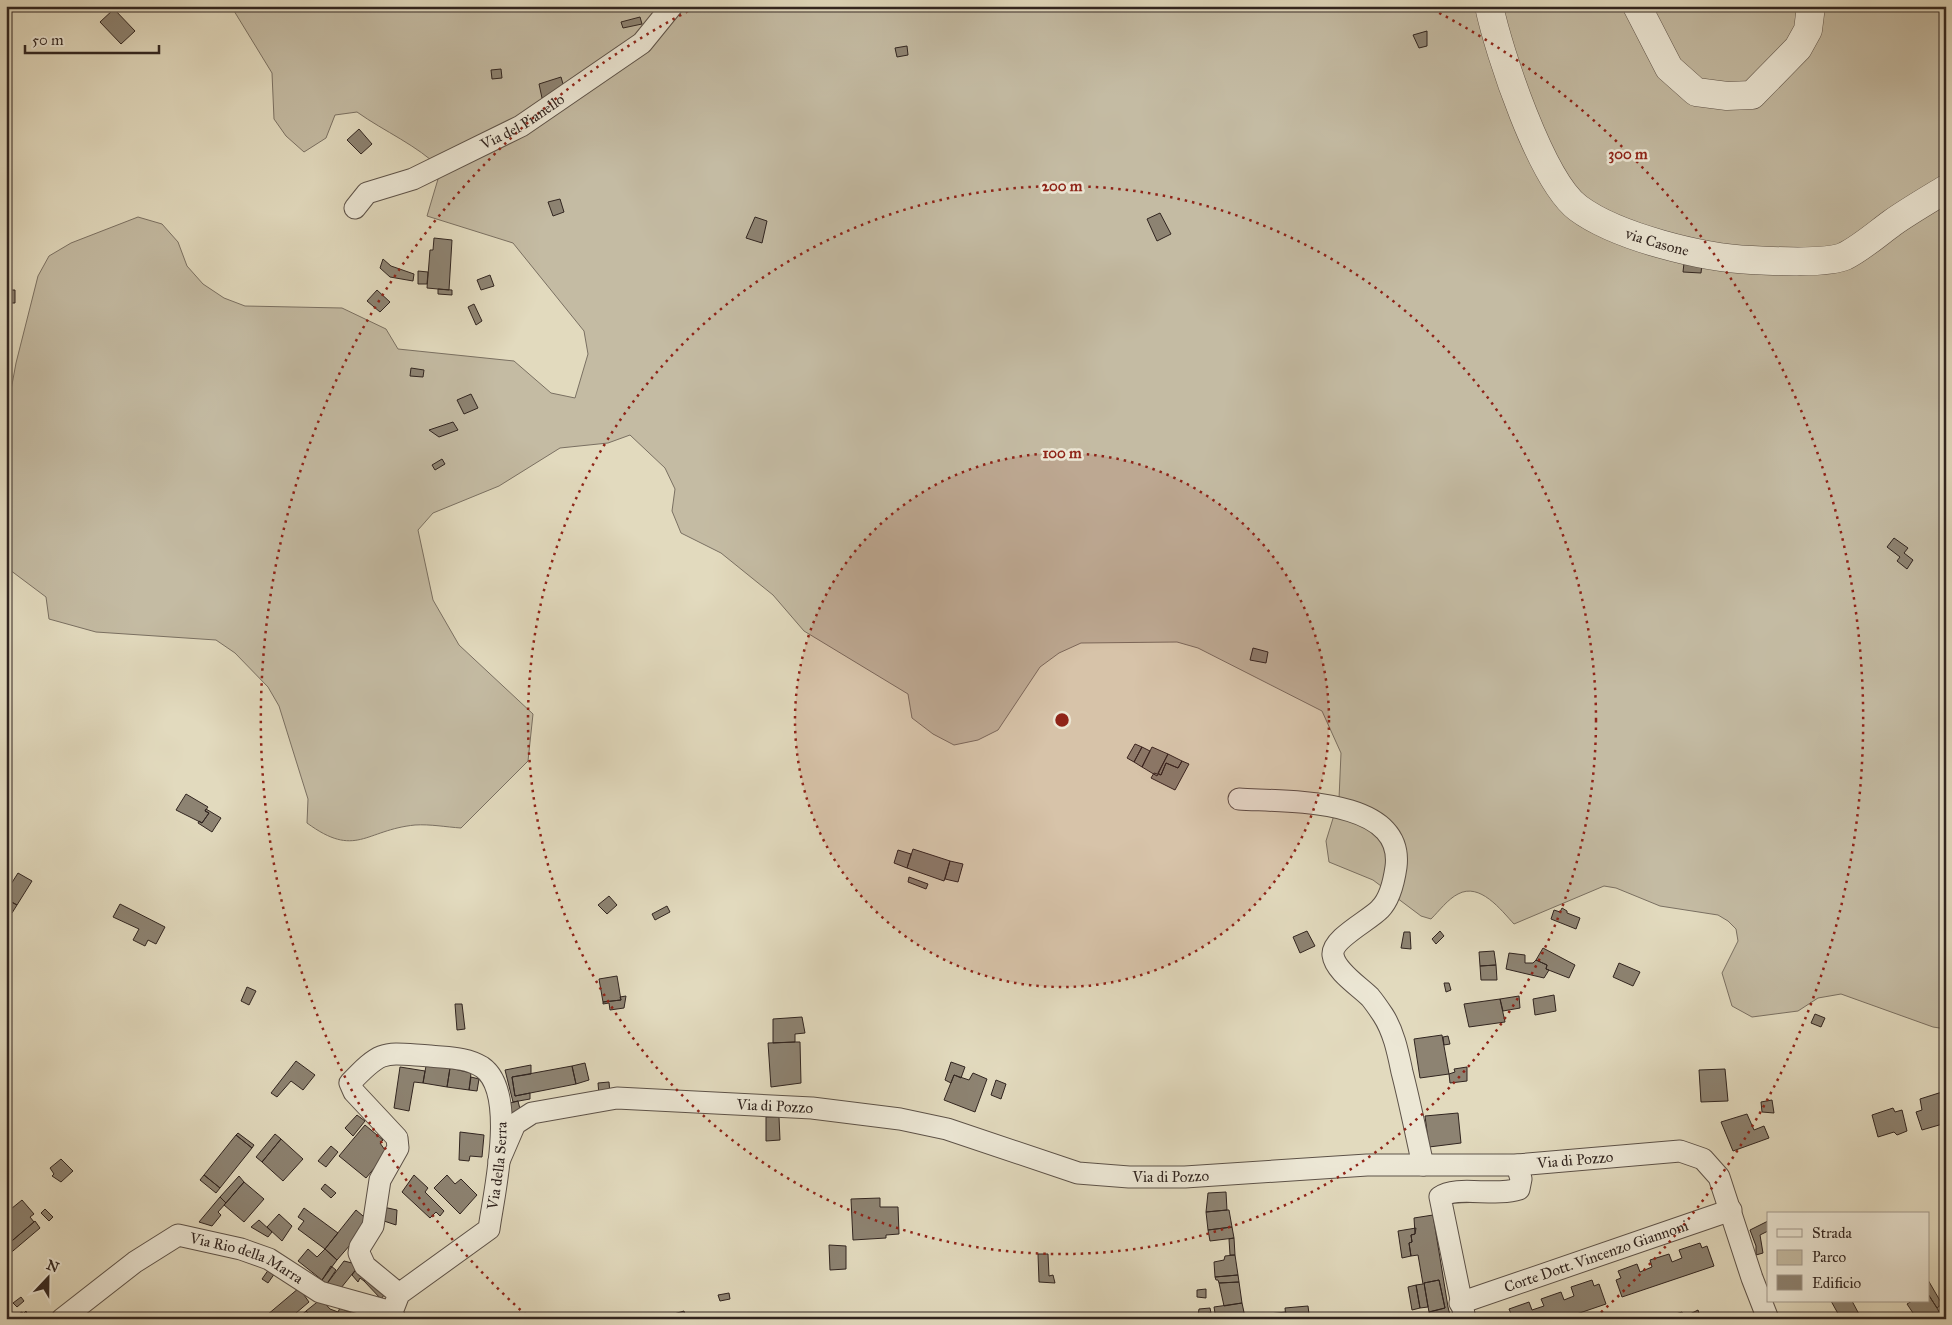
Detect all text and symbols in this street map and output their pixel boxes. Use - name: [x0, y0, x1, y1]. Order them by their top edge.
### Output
- scale bar: [25, 22, 159, 54]
- text: 50 m: [32, 31, 64, 49]
- street label: Via del Pianello: [477, 90, 568, 154]
- text: 300 m: [1608, 145, 1648, 164]
- text: 200 m: [1042, 177, 1083, 195]
- street label: via Casone: [1622, 224, 1691, 260]
- text: 100 m: [1042, 444, 1082, 462]
- centre of rings: [1053, 711, 1071, 729]
- street label: Via di Pozzo: [735, 1095, 814, 1117]
- street label: Via della Serra: [483, 1121, 510, 1212]
- street label: Via di Pozzo: [1535, 1148, 1614, 1172]
- street label: Via di Pozzo: [1132, 1166, 1210, 1186]
- legend: [1767, 1212, 1930, 1302]
- street label: Corte Dott. Vincenzo Giannoni: [1502, 1216, 1691, 1296]
- text: Strada: [1812, 1224, 1852, 1242]
- street label: Via Rio della Marra: [187, 1229, 307, 1288]
- text: Parco: [1812, 1248, 1847, 1266]
- north arrow: [22, 1252, 72, 1302]
- text: N: [44, 1256, 61, 1277]
- text: Edificio: [1812, 1274, 1861, 1292]

